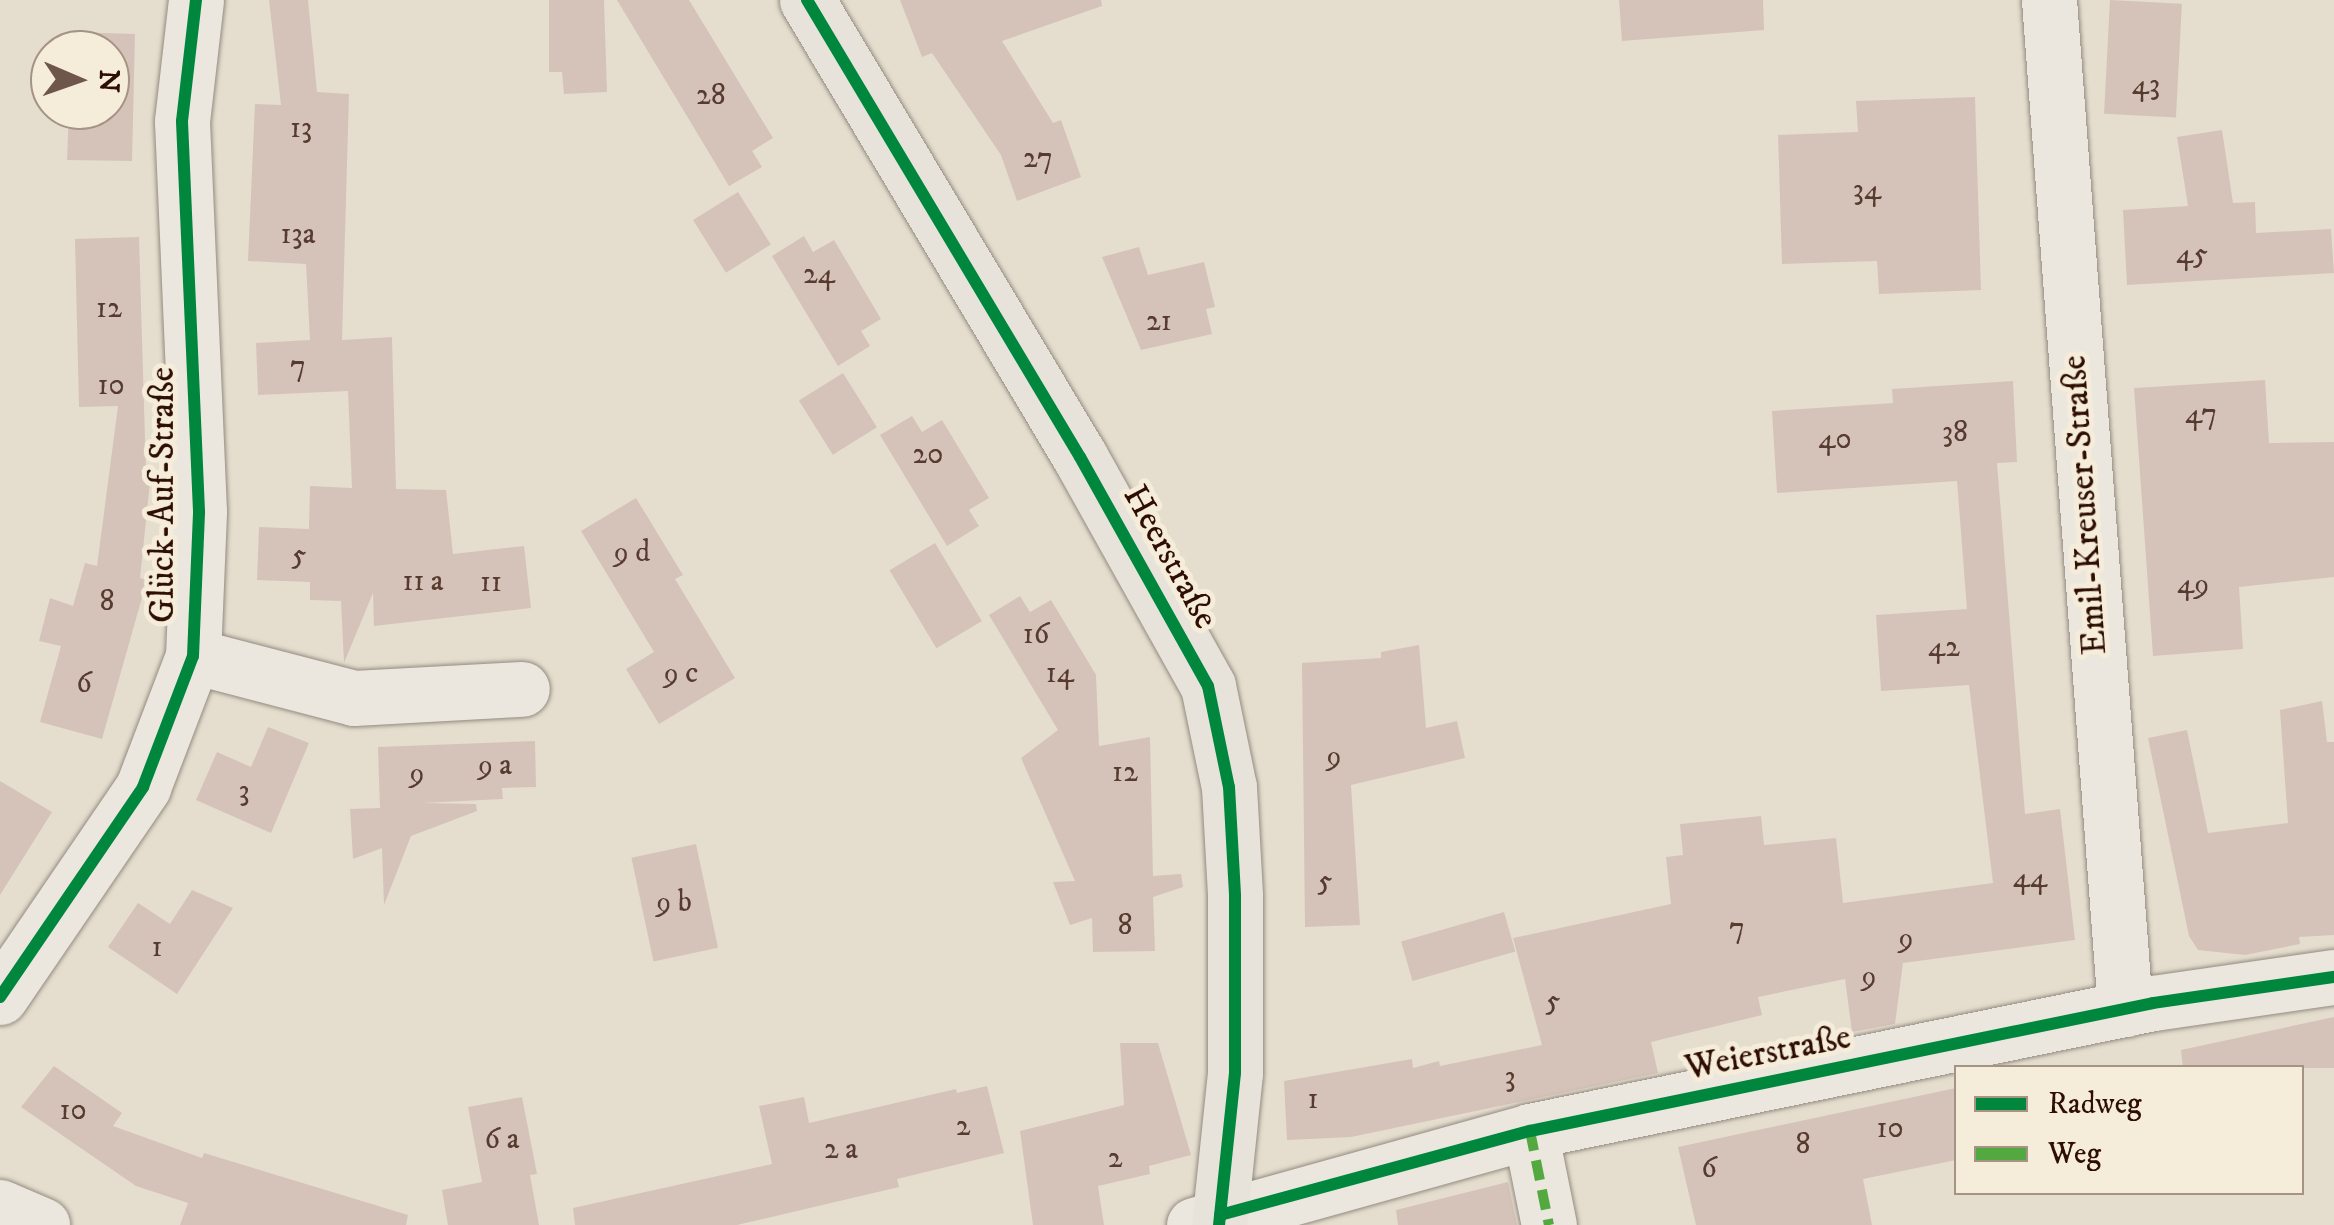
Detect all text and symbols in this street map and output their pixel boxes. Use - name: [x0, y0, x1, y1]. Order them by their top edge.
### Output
- north arrow: [30, 30, 130, 130]
- house number: 43: [2132, 68, 2160, 104]
- text: N: [91, 69, 126, 93]
- house number: 28: [696, 78, 726, 114]
- house number: 13: [290, 111, 312, 147]
- house number: 27: [1023, 141, 1053, 177]
- house number: 34: [1853, 173, 1881, 209]
- house number: 13a: [281, 217, 315, 253]
- house number: 45: [2176, 237, 2208, 273]
- house number: 24: [803, 257, 835, 293]
- house number: 12: [96, 291, 122, 327]
- house number: 21: [1146, 304, 1172, 340]
- house number: 7: [290, 349, 306, 385]
- street label: Emil-Kreuser-Straße: [2054, 354, 2116, 656]
- street label: Glück-Auf-Straße: [142, 367, 184, 623]
- house number: 10: [97, 368, 125, 404]
- house number: 47: [2185, 397, 2217, 433]
- house number: 38: [1942, 415, 1968, 451]
- house number: 40: [1818, 422, 1852, 458]
- house number: 20: [913, 437, 943, 473]
- street label: Heerstraße: [1113, 478, 1227, 636]
- house number: 9 d: [614, 535, 650, 571]
- house number: 5: [292, 538, 306, 574]
- house number: 11 a: [402, 564, 444, 600]
- house number: 11: [480, 565, 502, 601]
- house number: 49: [2177, 567, 2209, 603]
- house number: 8: [99, 584, 115, 620]
- house number: 16: [1023, 617, 1049, 653]
- house number: 42: [1928, 630, 1960, 666]
- house number: 9 c: [664, 656, 698, 692]
- house number: 14: [1046, 656, 1074, 692]
- house number: 6: [76, 666, 92, 702]
- house number: 9: [1327, 739, 1341, 775]
- house number: 9 a: [478, 748, 512, 784]
- house number: 12: [1112, 755, 1138, 791]
- house number: 9: [410, 756, 424, 792]
- house number: 3: [238, 774, 250, 810]
- house number: 44: [2013, 861, 2047, 897]
- house number: 5: [1318, 864, 1332, 900]
- house number: 9 b: [656, 885, 692, 921]
- house number: 8: [1117, 908, 1133, 944]
- house number: 7: [1729, 911, 1745, 947]
- house number: 9: [1899, 921, 1913, 957]
- house number: 1: [151, 930, 163, 966]
- house number: 9: [1862, 959, 1876, 995]
- house number: 5: [1546, 984, 1560, 1020]
- street label: Weierstraße: [1682, 1016, 1854, 1090]
- house number: 3: [1504, 1060, 1516, 1096]
- legend: [1954, 1065, 2304, 1195]
- house number: 1: [1307, 1082, 1319, 1118]
- text: Radweg: [2048, 1086, 2142, 1123]
- house number: 10: [59, 1093, 87, 1129]
- house number: 2: [956, 1109, 970, 1145]
- house number: 10: [1876, 1111, 1904, 1147]
- house number: 6 a: [485, 1122, 519, 1158]
- house number: 8: [1795, 1127, 1811, 1163]
- house number: 2 a: [824, 1132, 858, 1168]
- text: Weg: [2048, 1136, 2101, 1173]
- house number: 2: [1108, 1141, 1122, 1177]
- house number: 6: [1701, 1151, 1717, 1187]

